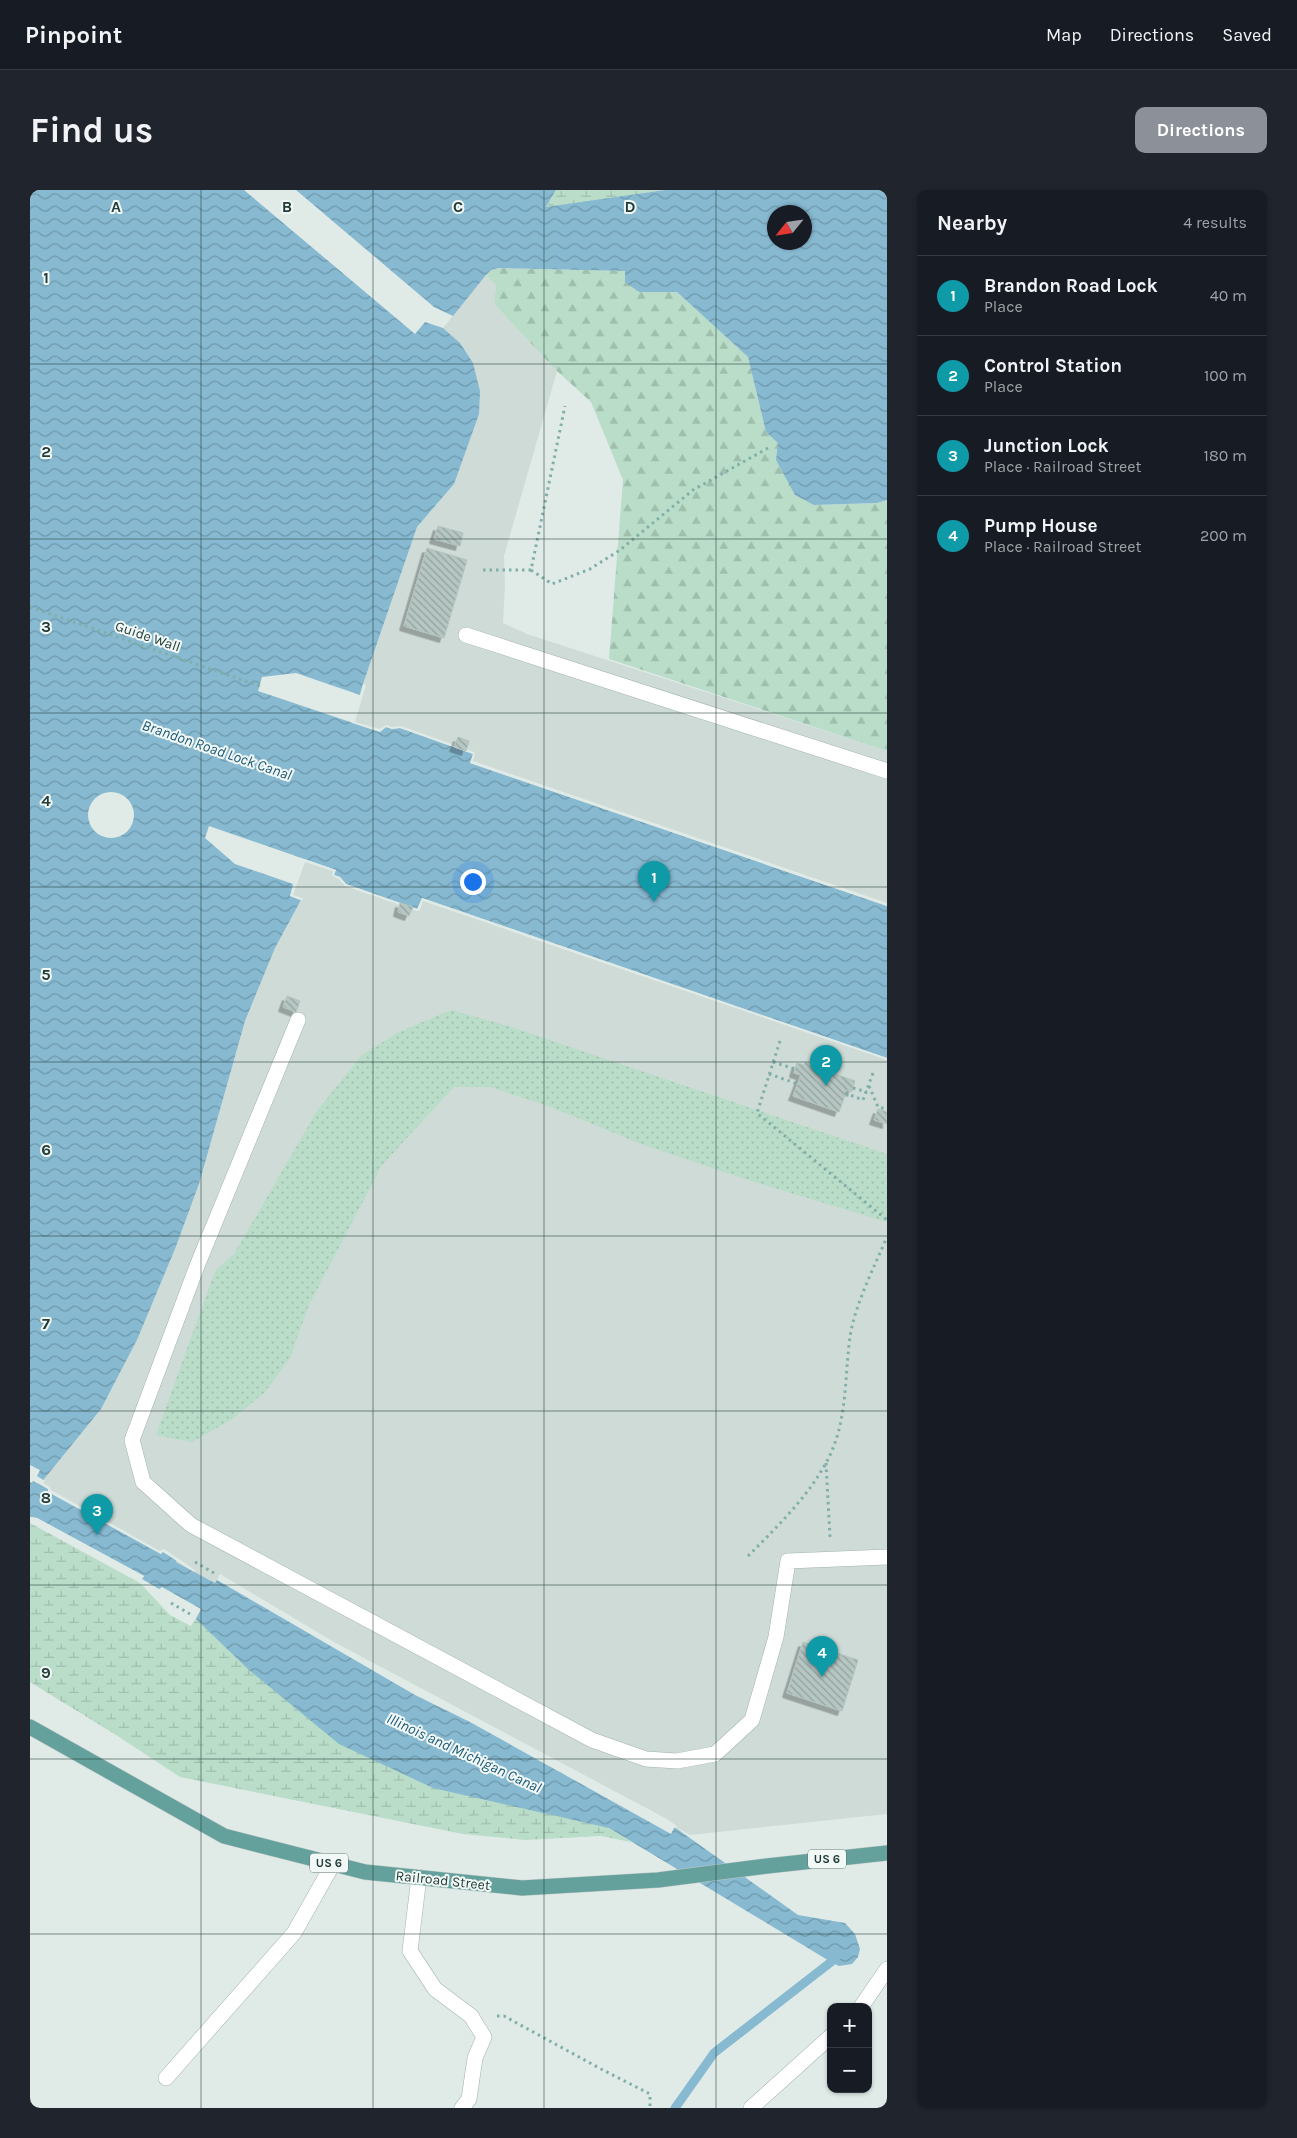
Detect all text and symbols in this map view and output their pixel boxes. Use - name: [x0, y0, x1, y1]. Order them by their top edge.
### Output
- text: Pinpoint: [25, 21, 122, 49]
- text: Map: [1046, 24, 1082, 46]
- text: Directions: [1110, 24, 1194, 46]
- text: Saved: [1222, 24, 1272, 46]
- button: Directions: [1135, 107, 1267, 153]
- text: Find us: [30, 110, 153, 151]
- text: A: [111, 197, 121, 216]
- text: B: [282, 197, 292, 216]
- text: C: [453, 197, 463, 216]
- text: D: [625, 197, 636, 216]
- north arrow: [767, 205, 812, 250]
- text: Nearby: [937, 211, 1007, 235]
- text: 4 results: [1183, 213, 1247, 232]
- text: 1: [43, 268, 49, 287]
- text: Brandon Road Lock: [984, 275, 1158, 297]
- text: 1: [950, 286, 956, 305]
- text: 40 m: [1210, 286, 1247, 305]
- text: Place: [984, 297, 1023, 316]
- text: Control Station: [984, 355, 1122, 377]
- text: 2: [948, 366, 958, 385]
- text: 100 m: [1204, 366, 1247, 385]
- text: Place: [984, 377, 1023, 396]
- text: Junction Lock: [984, 435, 1109, 457]
- text: 2: [41, 442, 51, 461]
- text: 3: [948, 446, 958, 465]
- text: 180 m: [1204, 446, 1247, 465]
- text: Place · Railroad Street: [984, 457, 1141, 476]
- text: Pump House: [984, 515, 1098, 537]
- text: 4: [948, 526, 958, 545]
- text: 200 m: [1200, 526, 1247, 545]
- text: Place · Railroad Street: [984, 537, 1141, 556]
- text: 3: [41, 617, 51, 636]
- street label: Guide Wall: [113, 617, 183, 656]
- water label: Brandon Road Lock Canal: [140, 716, 294, 784]
- text: 4: [41, 791, 51, 810]
- pin: 1: [638, 861, 670, 902]
- your location: [460, 869, 486, 895]
- text: 5: [41, 965, 51, 984]
- pin: 2: [810, 1045, 842, 1086]
- text: 6: [41, 1140, 51, 1159]
- text: 7: [42, 1314, 50, 1333]
- text: 8: [41, 1488, 51, 1507]
- pin: 3: [81, 1494, 113, 1535]
- pin: 4: [806, 1636, 838, 1677]
- text: 9: [41, 1663, 51, 1682]
- water label: Illinois and Michigan Canal: [384, 1709, 544, 1797]
- road number: US 6: [808, 1850, 846, 1868]
- road number: US 6: [310, 1854, 348, 1872]
- street label: Railroad Street: [395, 1867, 491, 1894]
- map controls: [827, 2003, 872, 2093]
- button: +: [827, 2003, 872, 2048]
- button: −: [827, 2048, 872, 2093]

